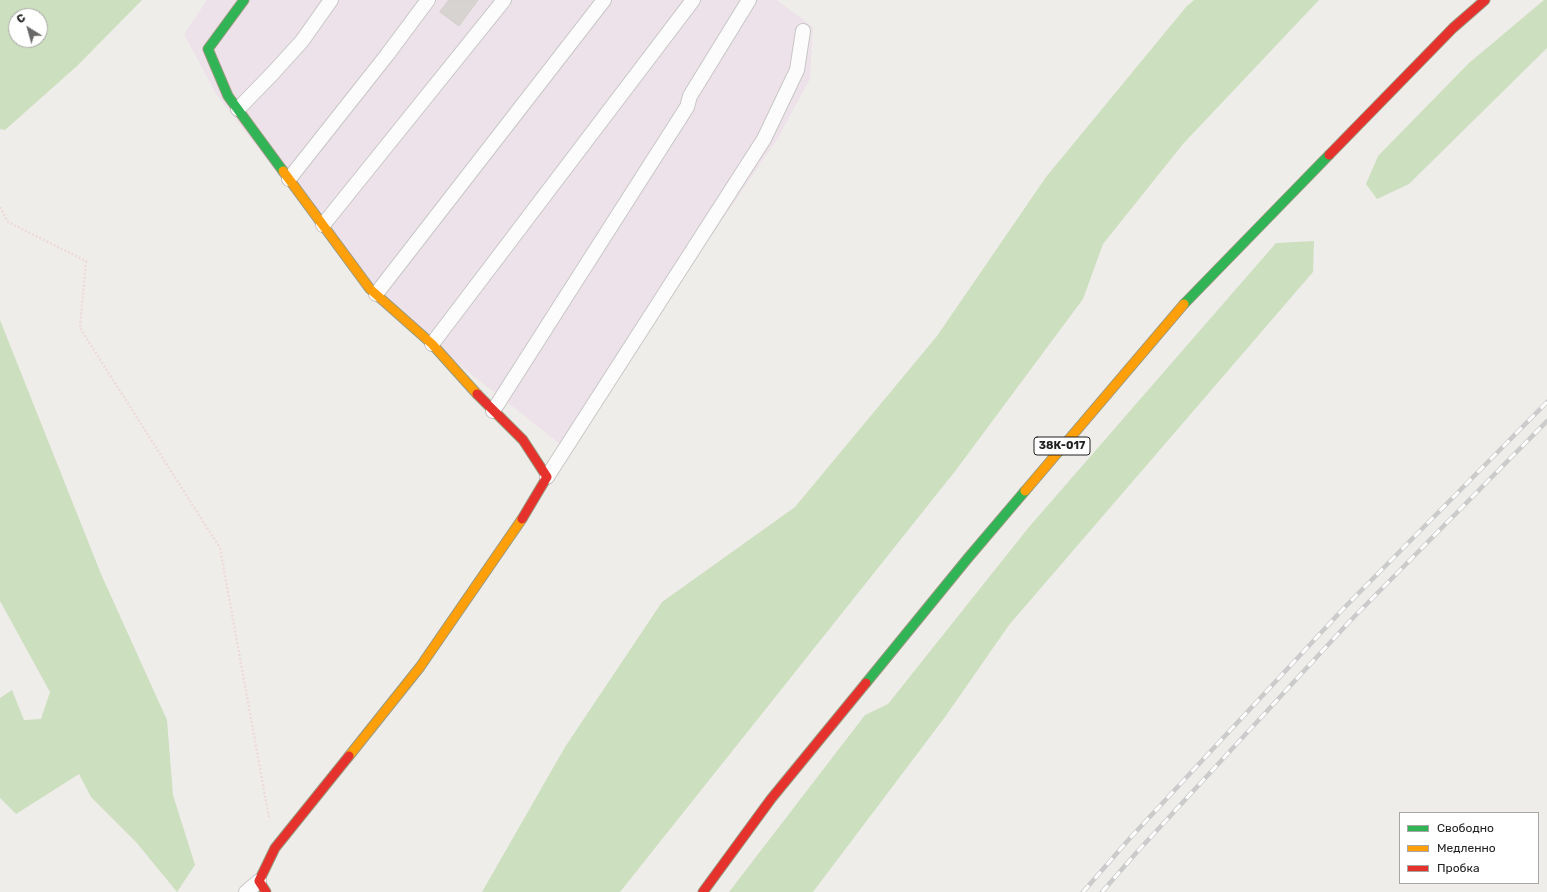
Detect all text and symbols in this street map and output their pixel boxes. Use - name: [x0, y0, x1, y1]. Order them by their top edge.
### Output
- north arrow: [8, 8, 48, 48]
- text: С: [14, 11, 28, 26]
- road number: 38К-017: [1034, 437, 1090, 455]
- legend: [1399, 812, 1539, 884]
- text: Свободно: [1437, 821, 1494, 835]
- text: Медленно: [1437, 841, 1496, 855]
- text: Пробка: [1437, 861, 1480, 875]

